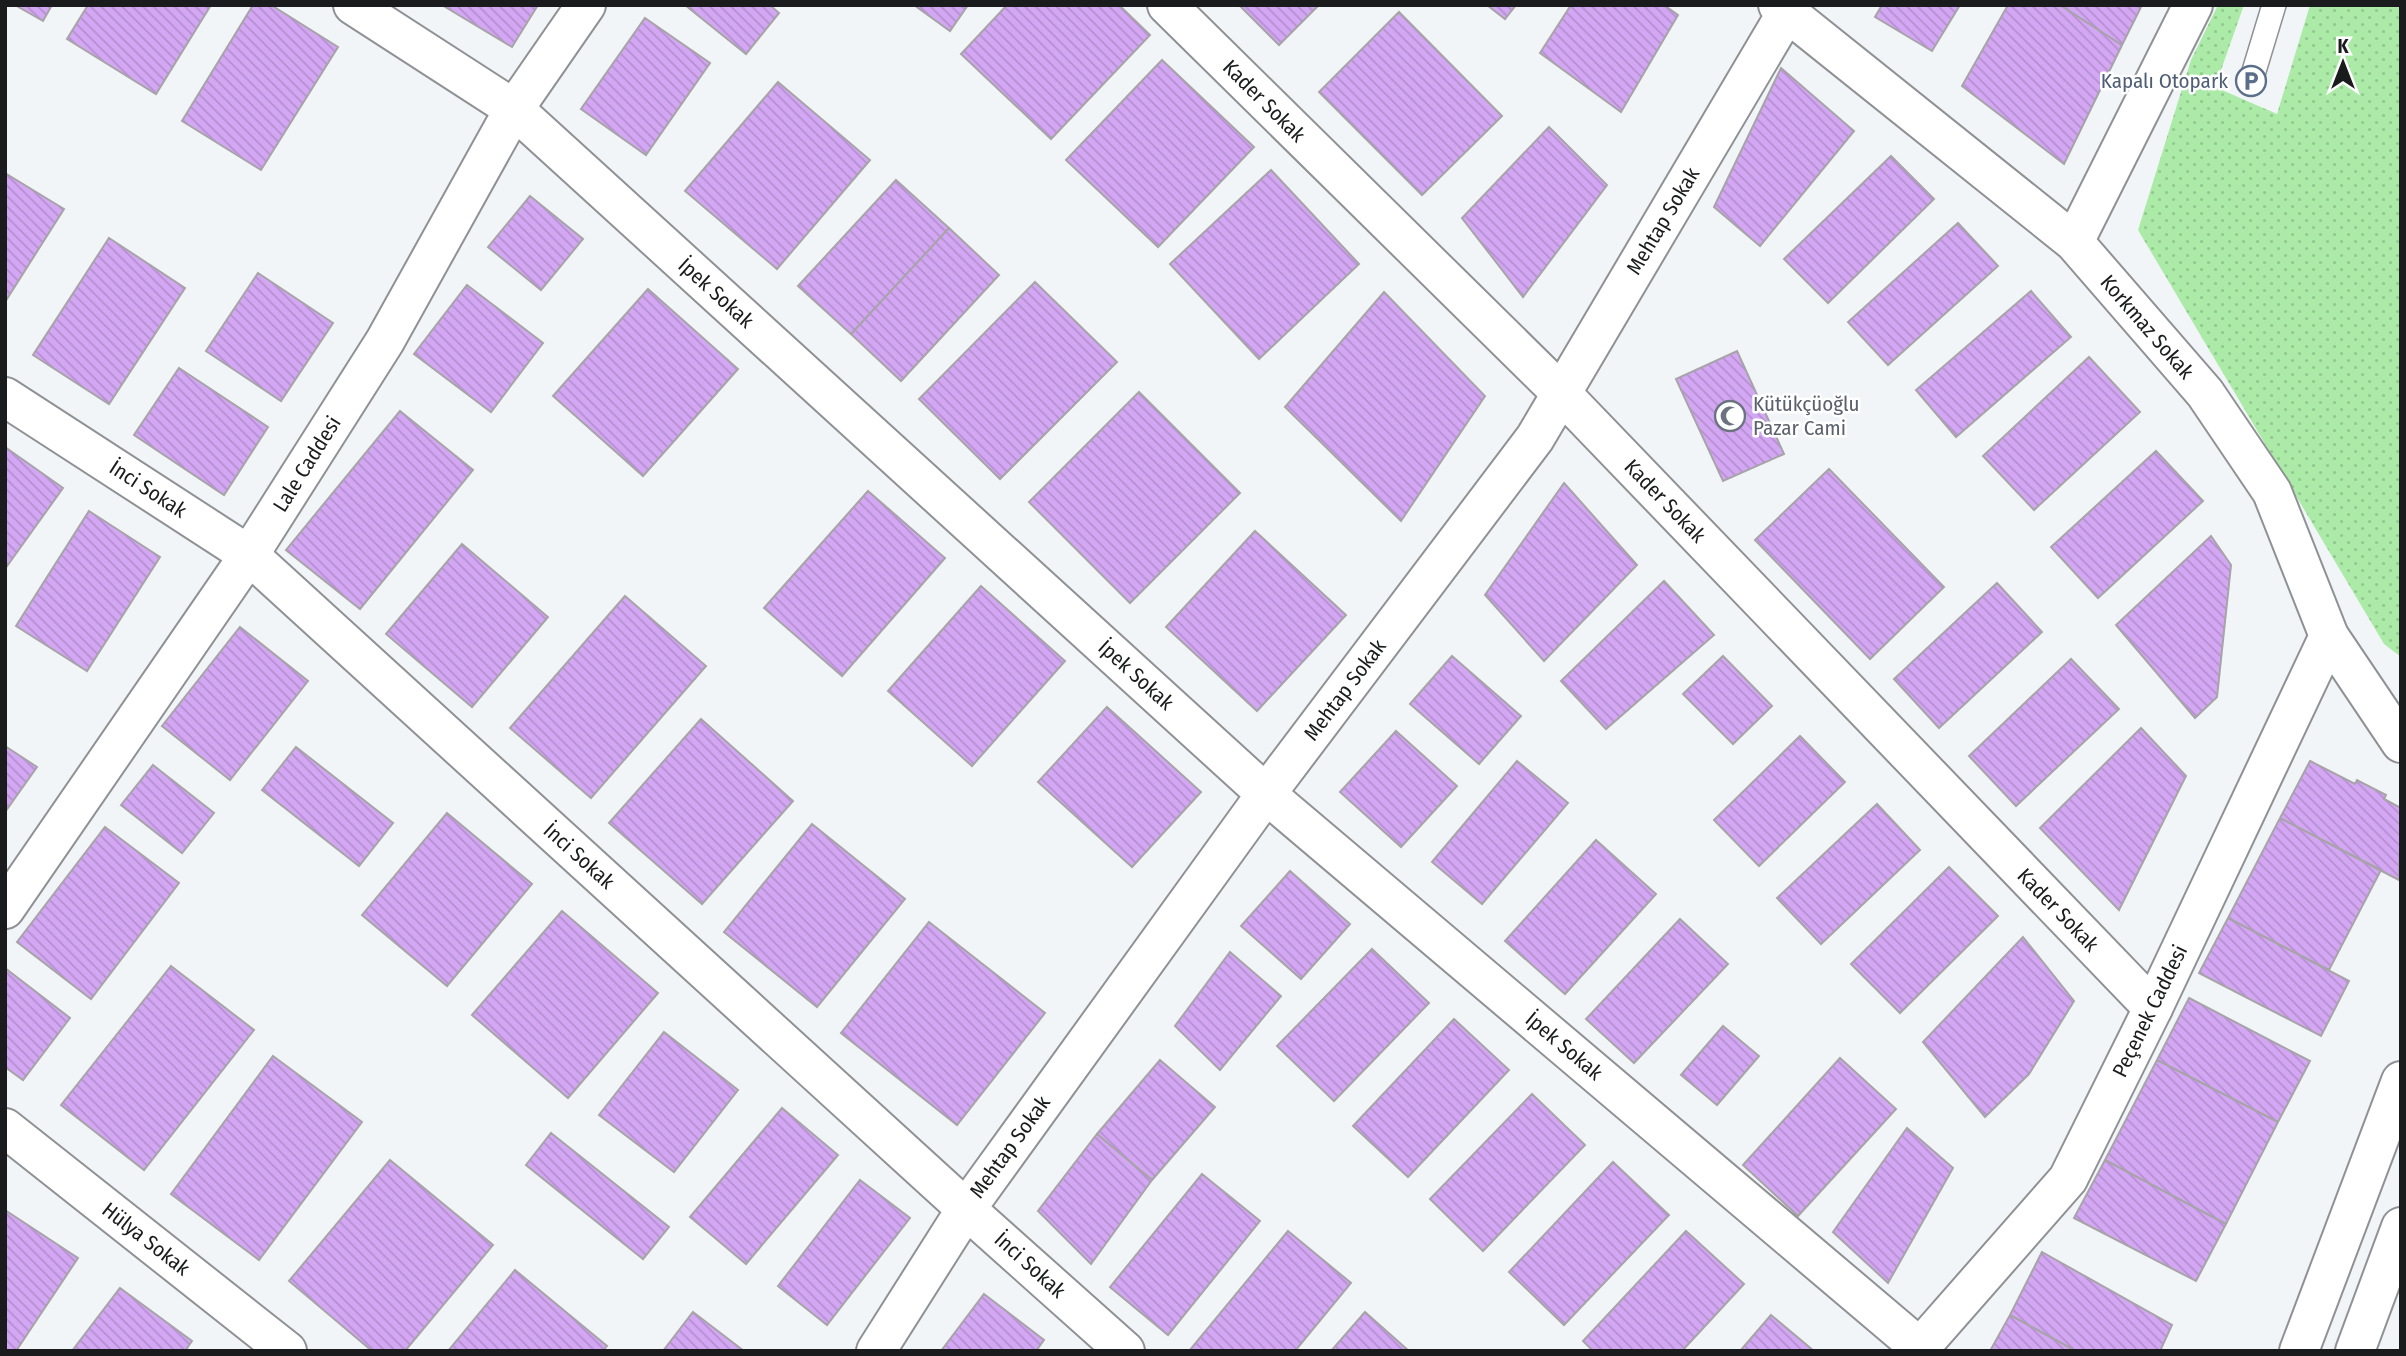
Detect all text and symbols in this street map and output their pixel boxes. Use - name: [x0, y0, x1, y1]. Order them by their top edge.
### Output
- north arrow: [2308, 28, 2378, 98]
- text: K: [2337, 35, 2349, 58]
- street label: Kader Sokak: [1217, 54, 1311, 148]
- parking icon: Kapalı Otopark: [2234, 64, 2268, 98]
- place label: Kapalı Otopark: [2101, 68, 2228, 94]
- street label: Mehtap Sokak: [1621, 162, 1705, 279]
- street label: İpek Sokak: [673, 252, 759, 334]
- street label: Korkmaz Sokak: [2095, 270, 2199, 385]
- place label: Kütükçüoğlu Pazar Cami: [1753, 391, 1860, 441]
- mosque icon: Kütükçüoğlu Pazar Cami: [1713, 399, 1747, 433]
- street label: Lale Caddesi: [267, 411, 347, 517]
- street label: İnci Sokak: [105, 454, 192, 524]
- street label: Kader Sokak: [1619, 454, 1711, 548]
- street label: İpek Sokak: [1093, 634, 1179, 716]
- street label: Mehtap Sokak: [1298, 634, 1392, 746]
- street label: İnci Sokak: [538, 817, 620, 895]
- street label: Kader Sokak: [2012, 863, 2104, 957]
- street label: Peçenek Caddesi: [2107, 941, 2193, 1081]
- street label: İpek Sokak: [1520, 1006, 1608, 1086]
- street label: Mehtap Sokak: [964, 1090, 1056, 1203]
- street label: Hülya Sokak: [97, 1197, 195, 1281]
- street label: İnci Sokak: [989, 1226, 1071, 1304]

